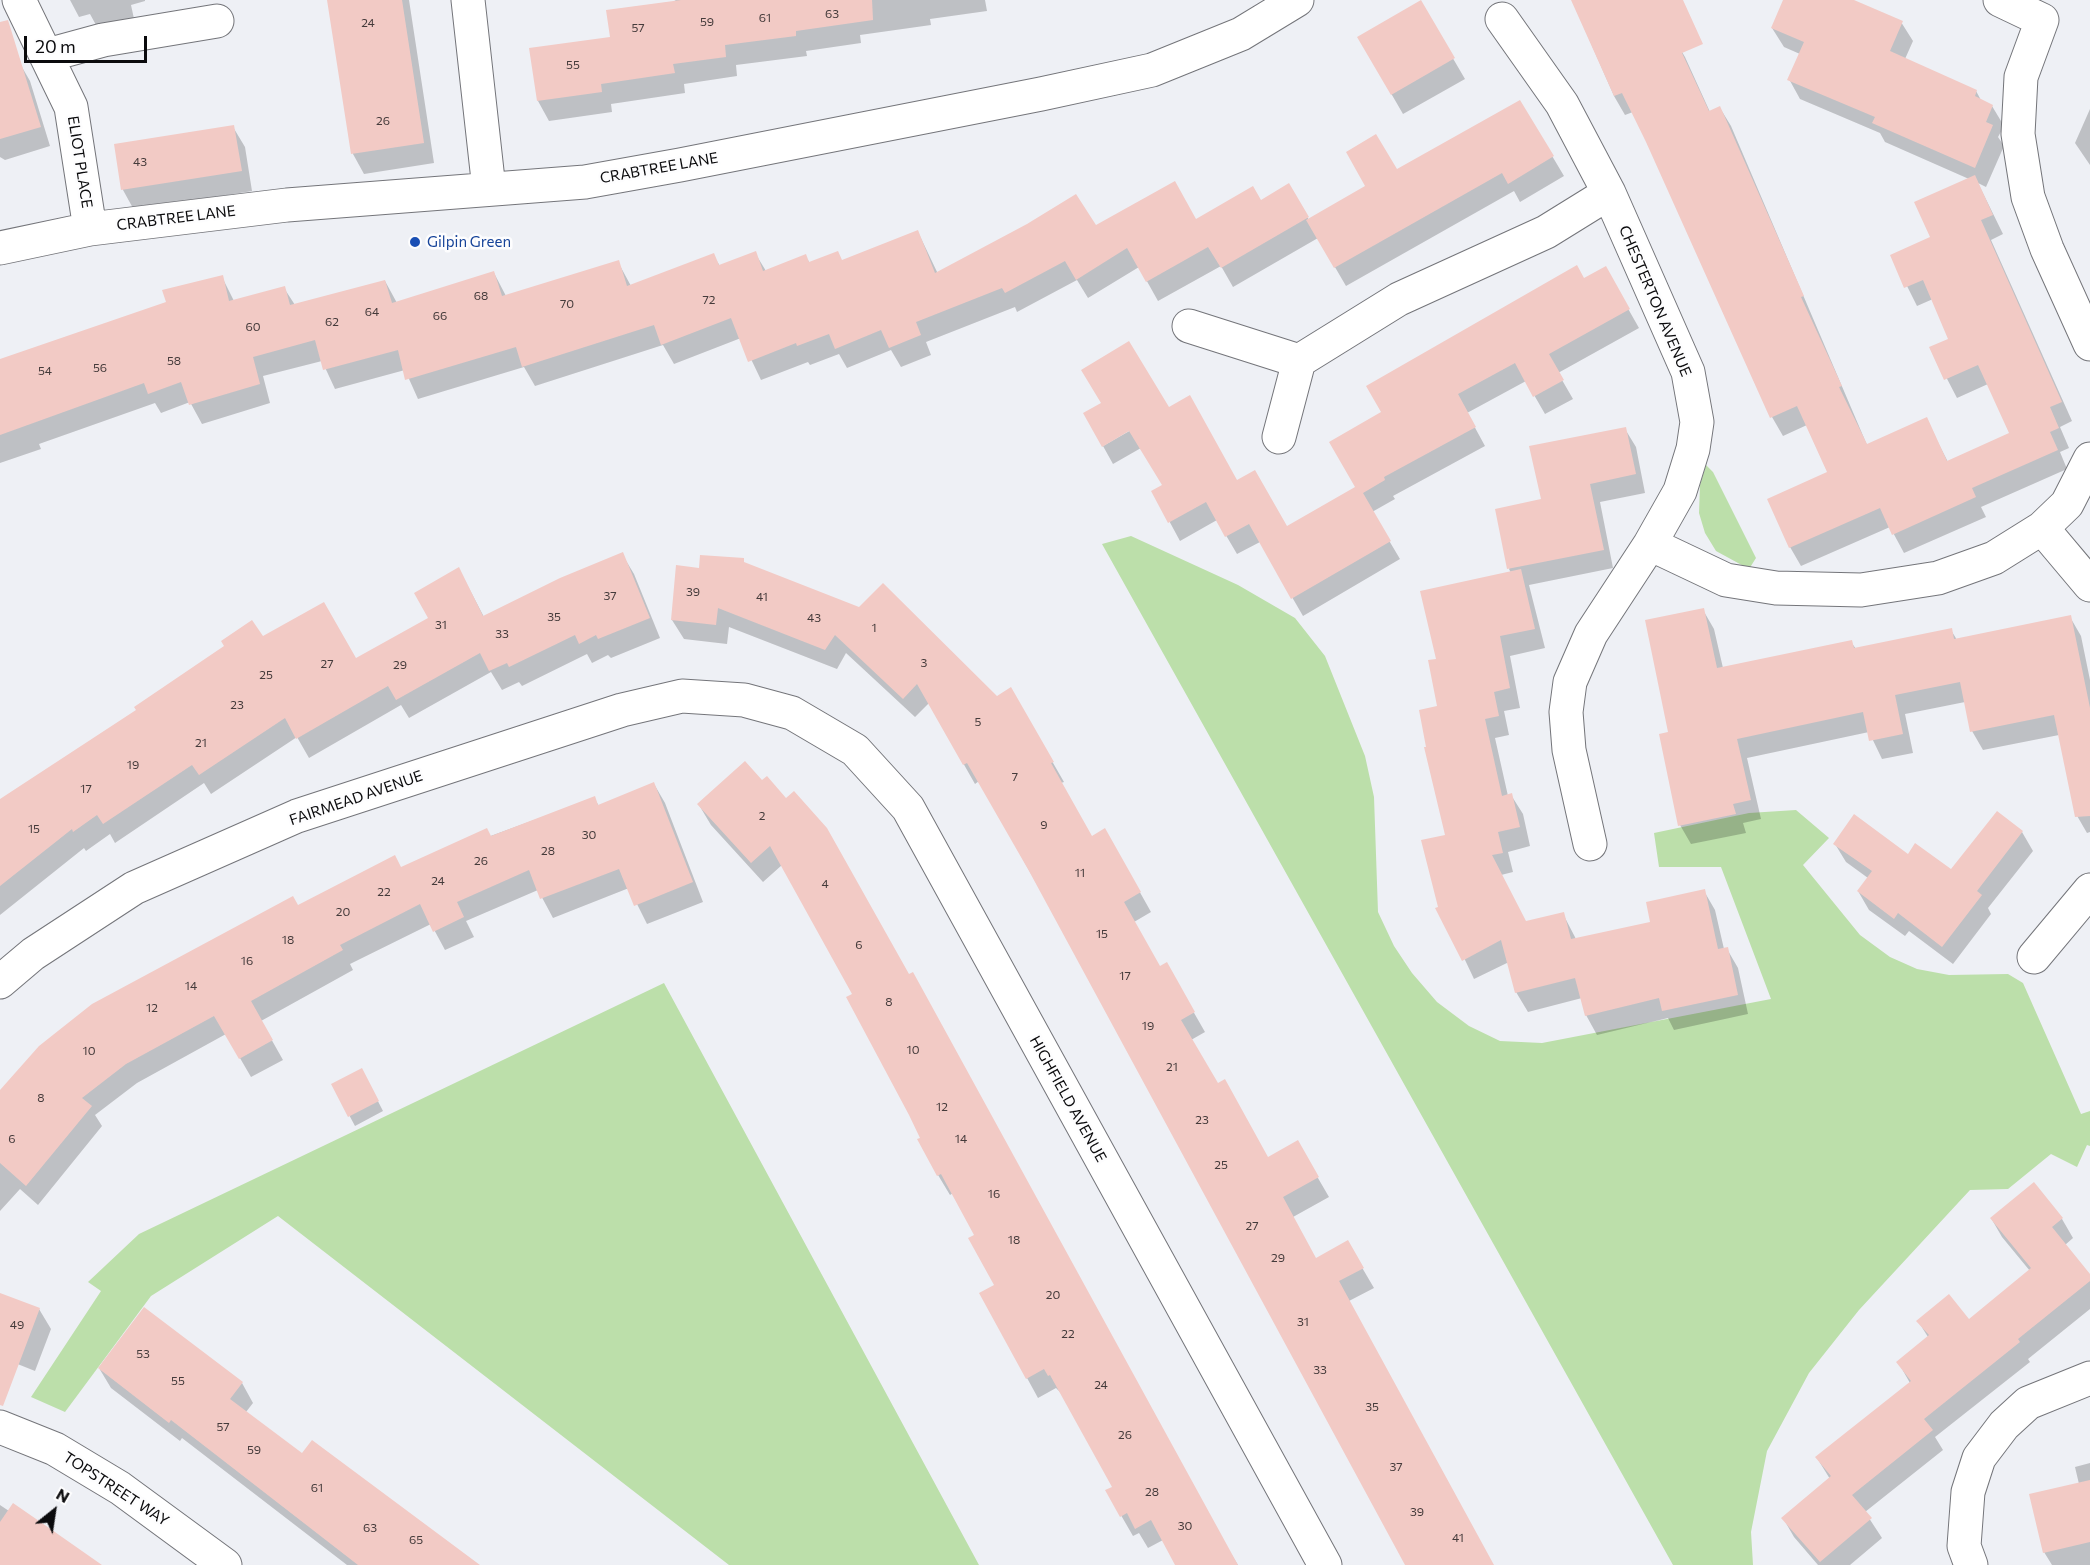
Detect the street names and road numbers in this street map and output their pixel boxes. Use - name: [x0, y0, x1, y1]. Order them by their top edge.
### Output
- street label: ELIOT PLACE: [64, 115, 96, 209]
- street label: CRABTREE LANE: [598, 149, 720, 187]
- street label: CRABTREE LANE: [115, 202, 237, 234]
- street label: CHESTERTON AVENUE: [1615, 223, 1695, 379]
- street label: FAIRMEAD AVENUE: [287, 767, 425, 829]
- street label: HIGHFIELD AVENUE: [1026, 1033, 1110, 1165]
- street label: TOPSTREET WAY: [60, 1448, 172, 1530]

